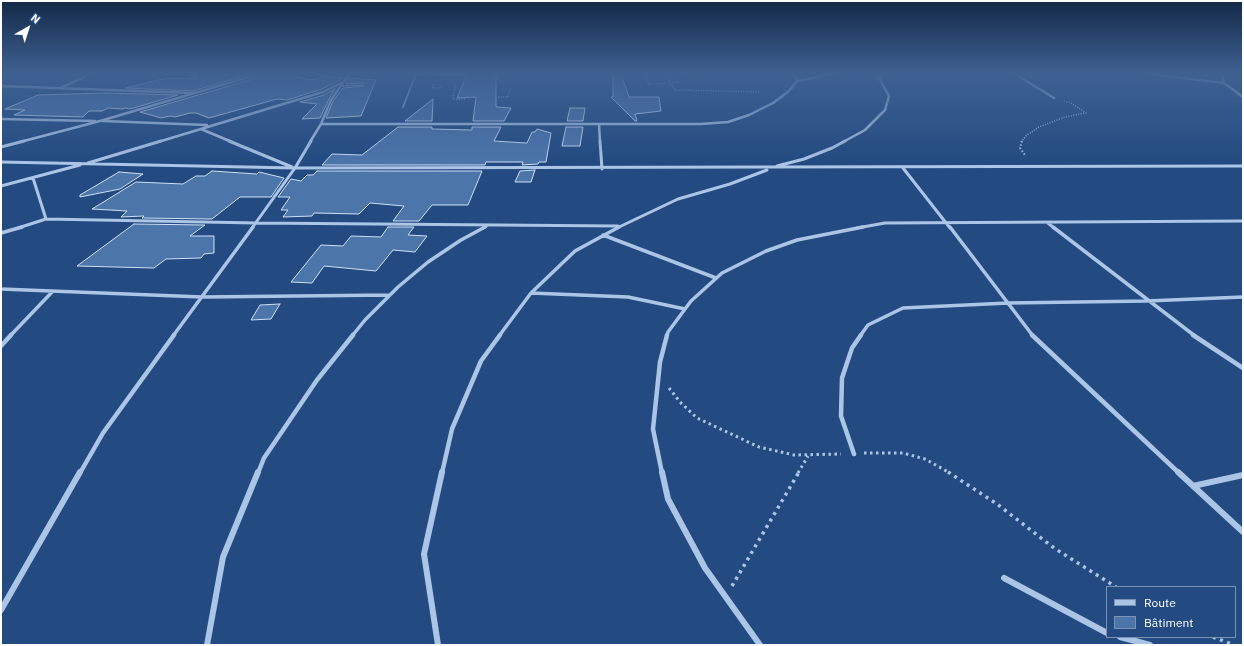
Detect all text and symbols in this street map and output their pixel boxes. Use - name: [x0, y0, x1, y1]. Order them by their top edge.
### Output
- north arrow: [8, 8, 48, 48]
- text: N: [28, 11, 43, 27]
- legend: [1106, 586, 1236, 638]
- text: Route: [1144, 595, 1176, 610]
- text: Bâtiment: [1144, 615, 1194, 630]

